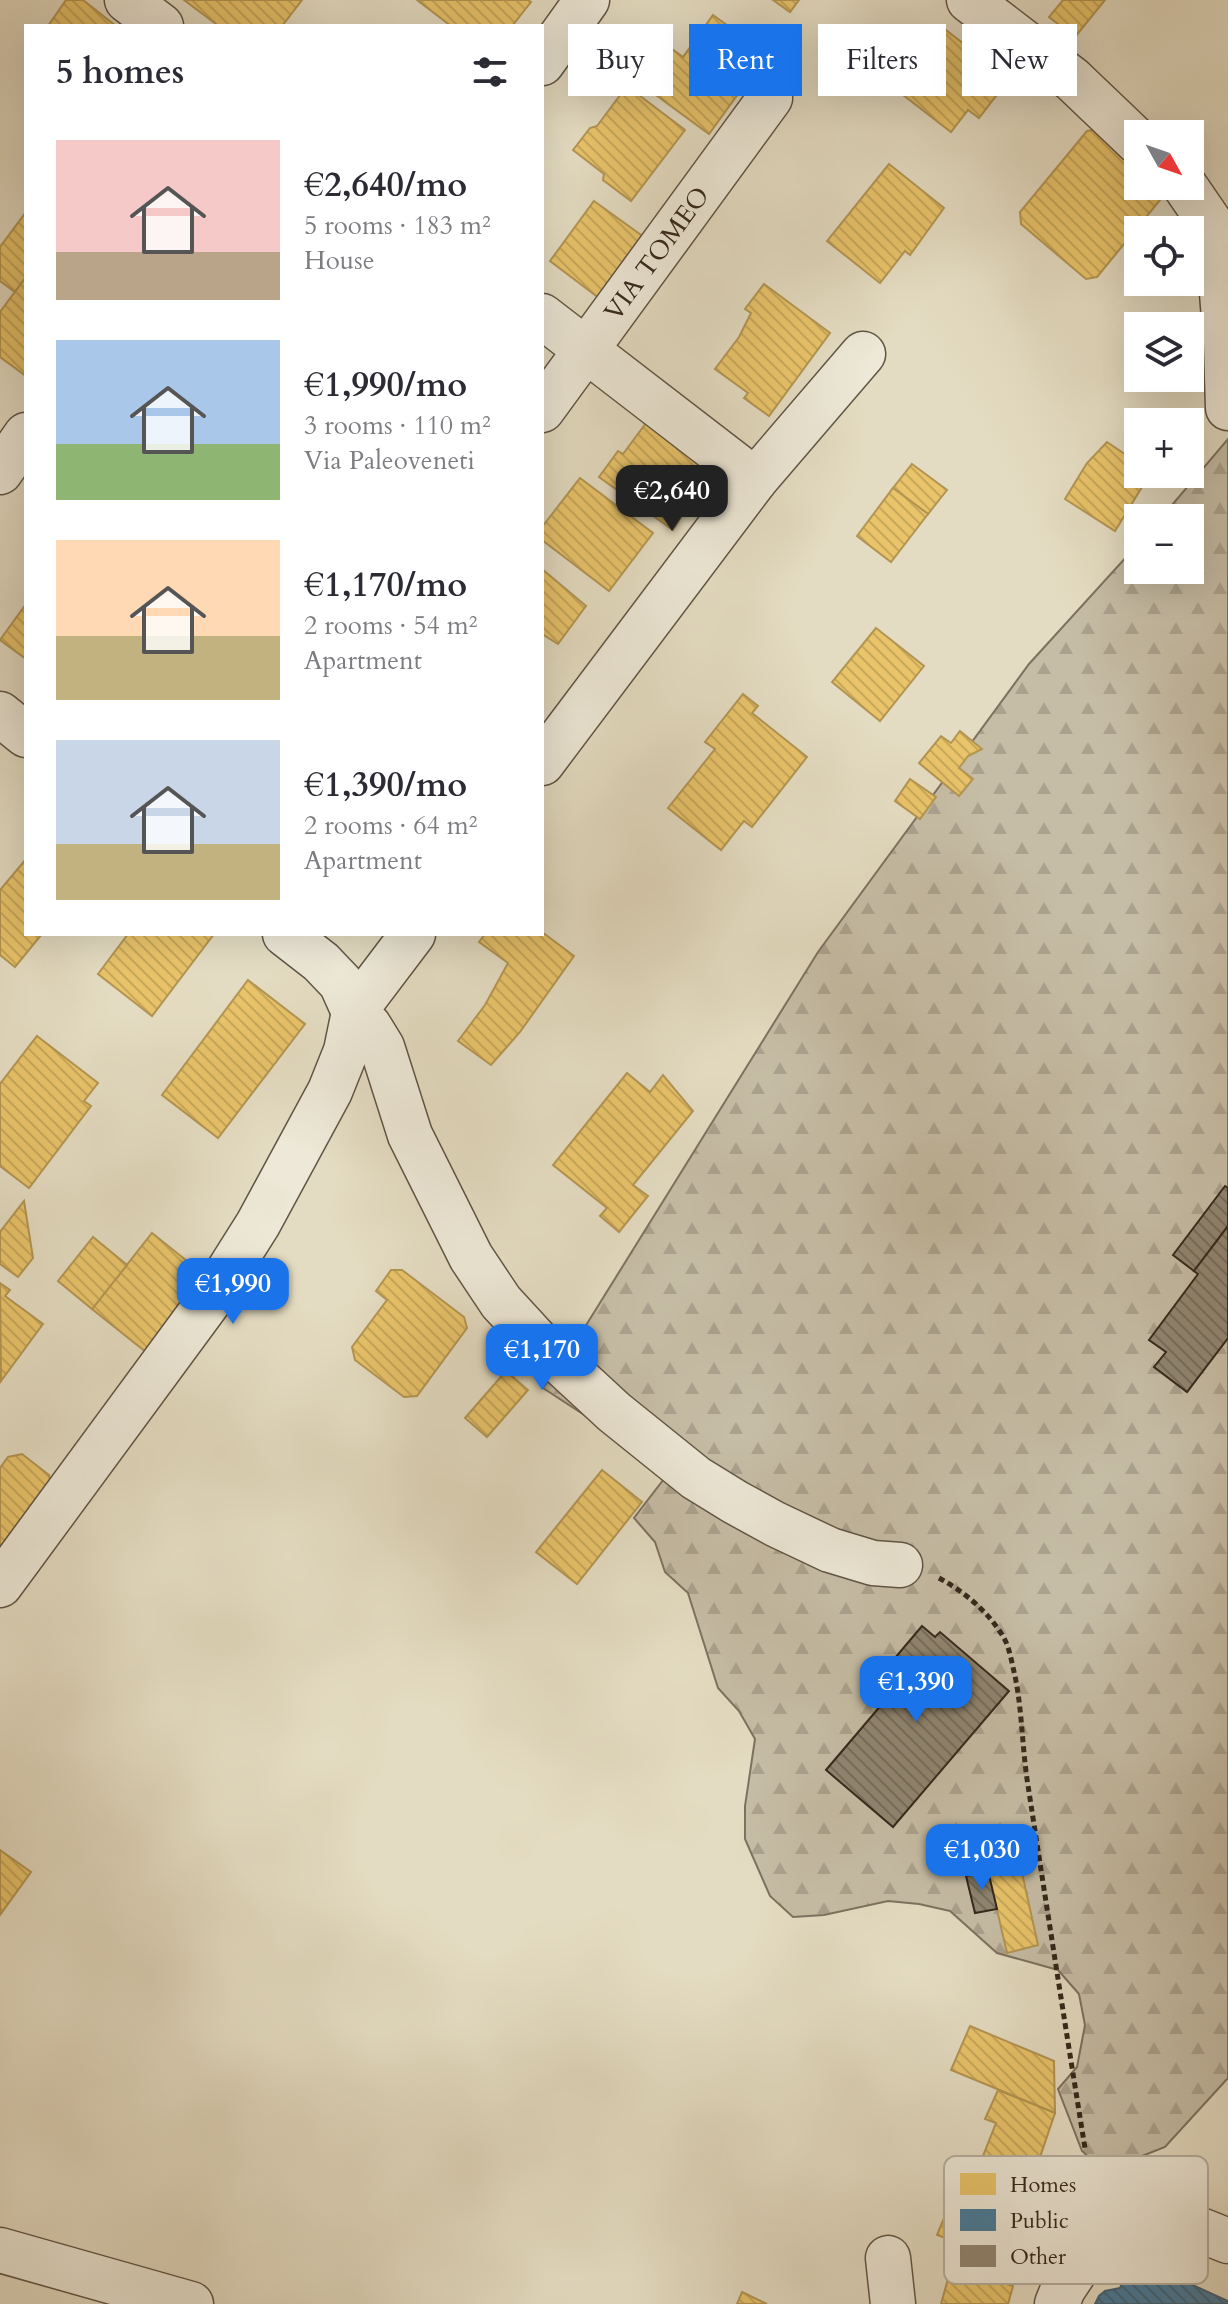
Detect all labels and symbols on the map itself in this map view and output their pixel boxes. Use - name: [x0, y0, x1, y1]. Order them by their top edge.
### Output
- north arrow: [1124, 120, 1204, 200]
- street label: VIA TOMEO: [596, 180, 718, 328]
- pin: €2,640: [607, 465, 737, 533]
- pin: €1,990: [168, 1258, 298, 1326]
- pin: €1,170: [477, 1324, 607, 1392]
- pin: €1,390: [851, 1656, 981, 1724]
- pin: €1,030: [917, 1824, 1047, 1892]
- legend: [944, 2156, 1208, 2284]
- text: Homes: [1010, 2170, 1076, 2200]
- text: Public: [1010, 2206, 1069, 2236]
- text: Other: [1010, 2242, 1067, 2272]

